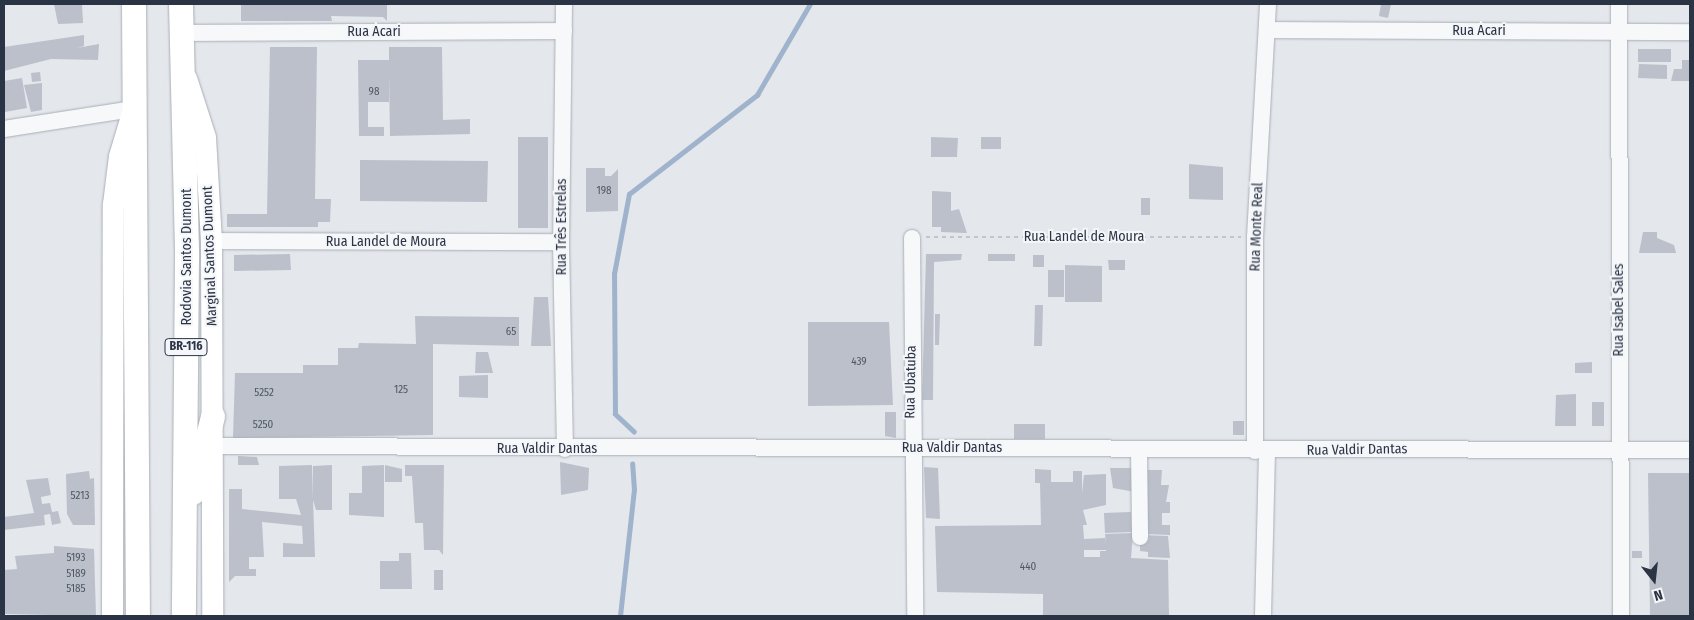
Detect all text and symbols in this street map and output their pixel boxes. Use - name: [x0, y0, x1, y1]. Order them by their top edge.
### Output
- street label: Rua Acari: [1452, 23, 1506, 39]
- street label: Rua Acari: [347, 24, 401, 40]
- house number: 98: [369, 85, 379, 99]
- street label: Rua Três Estrelas: [554, 179, 570, 275]
- street label: Rua Monte Real: [1247, 182, 1267, 272]
- house number: 198: [596, 184, 612, 198]
- street label: Marginal Santos Dumont: [199, 186, 221, 326]
- street label: Rodovia Santos Dumont: [179, 188, 195, 326]
- street label: Rua Landel de Moura: [1024, 229, 1144, 245]
- street label: Rua Landel de Moura: [326, 234, 446, 250]
- street label: Rua Isabel Sales: [1611, 263, 1627, 357]
- house number: 65: [506, 325, 516, 339]
- road number: BR-116: [164, 338, 208, 357]
- street label: Rua Ubatuba: [902, 345, 920, 419]
- house number: 439: [851, 355, 867, 369]
- house number: 125: [394, 383, 408, 397]
- house number: 5252: [254, 386, 274, 400]
- house number: 5250: [253, 418, 273, 432]
- street label: Rua Valdir Dantas: [902, 440, 1002, 456]
- street label: Rua Valdir Dantas: [497, 441, 597, 457]
- street label: Rua Valdir Dantas: [1307, 441, 1407, 459]
- house number: 5213: [71, 489, 89, 503]
- house number: 5193: [67, 551, 85, 565]
- north arrow: [1629, 555, 1679, 605]
- house number: 440: [1020, 560, 1036, 574]
- house number: 5189: [66, 567, 86, 581]
- house number: 5185: [66, 582, 86, 596]
- text: N: [1652, 586, 1665, 604]

